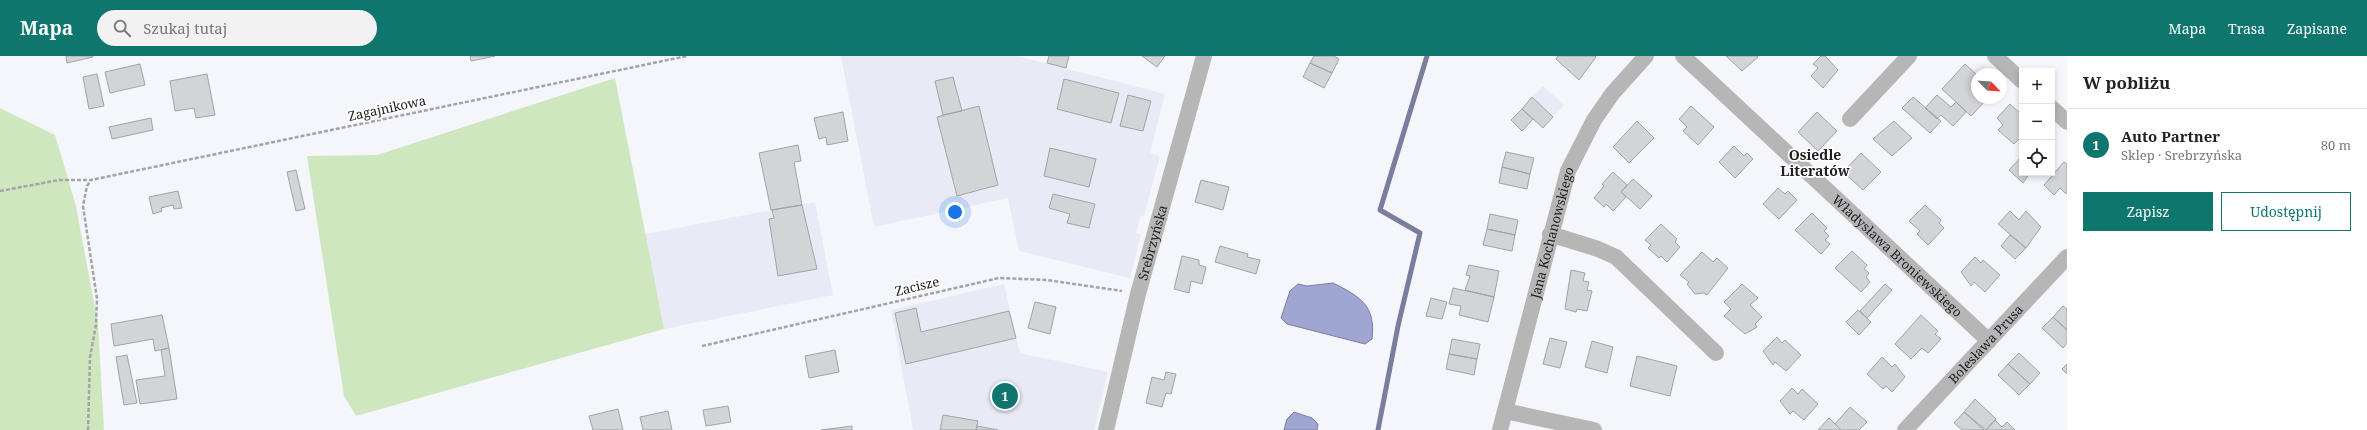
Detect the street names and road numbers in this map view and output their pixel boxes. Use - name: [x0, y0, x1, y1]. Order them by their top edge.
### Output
- street label: Zagajnikowa: [346, 91, 428, 125]
- street label: Jana Kochanowskiego: [1526, 163, 1578, 302]
- street label: Władysława Broniewskiego: [1828, 191, 1966, 321]
- street label: Srebrzyńska: [1133, 203, 1171, 282]
- street label: Zacisze: [893, 272, 941, 300]
- street label: Bolesława Prusa: [1944, 301, 2027, 387]

